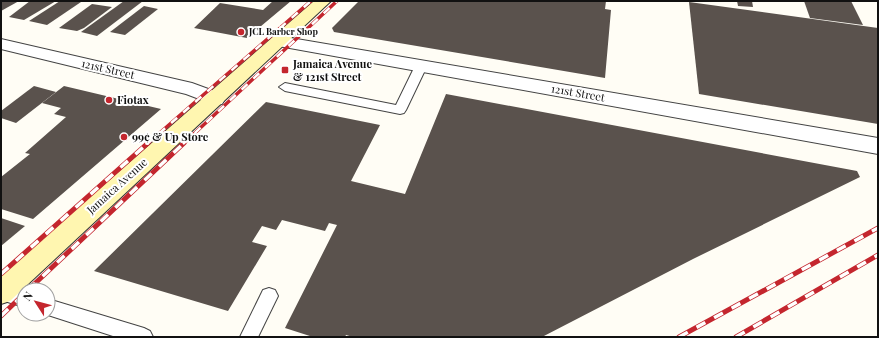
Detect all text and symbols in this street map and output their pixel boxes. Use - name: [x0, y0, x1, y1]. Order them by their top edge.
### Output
- place label: JCL Barber Shop: [248, 25, 318, 37]
- marker: JCL Barber Shop: [236, 27, 246, 37]
- street label: 121st Street: [80, 55, 136, 82]
- place label: Jamaica Avenue & 121st Street: [292, 56, 372, 84]
- marker: Jamaica Avenue & 121st Street: [280, 65, 290, 75]
- street label: 121st Street: [550, 80, 606, 105]
- place label: Fiotax: [117, 92, 149, 107]
- marker: Fiotax: [104, 95, 114, 105]
- place label: 99¢ & Up Store: [132, 129, 209, 144]
- marker: 99¢ & Up Store: [119, 132, 129, 142]
- street label: Jamaica Avenue: [82, 154, 150, 218]
- north arrow: [16, 282, 56, 322]
- text: N: [19, 288, 36, 303]

